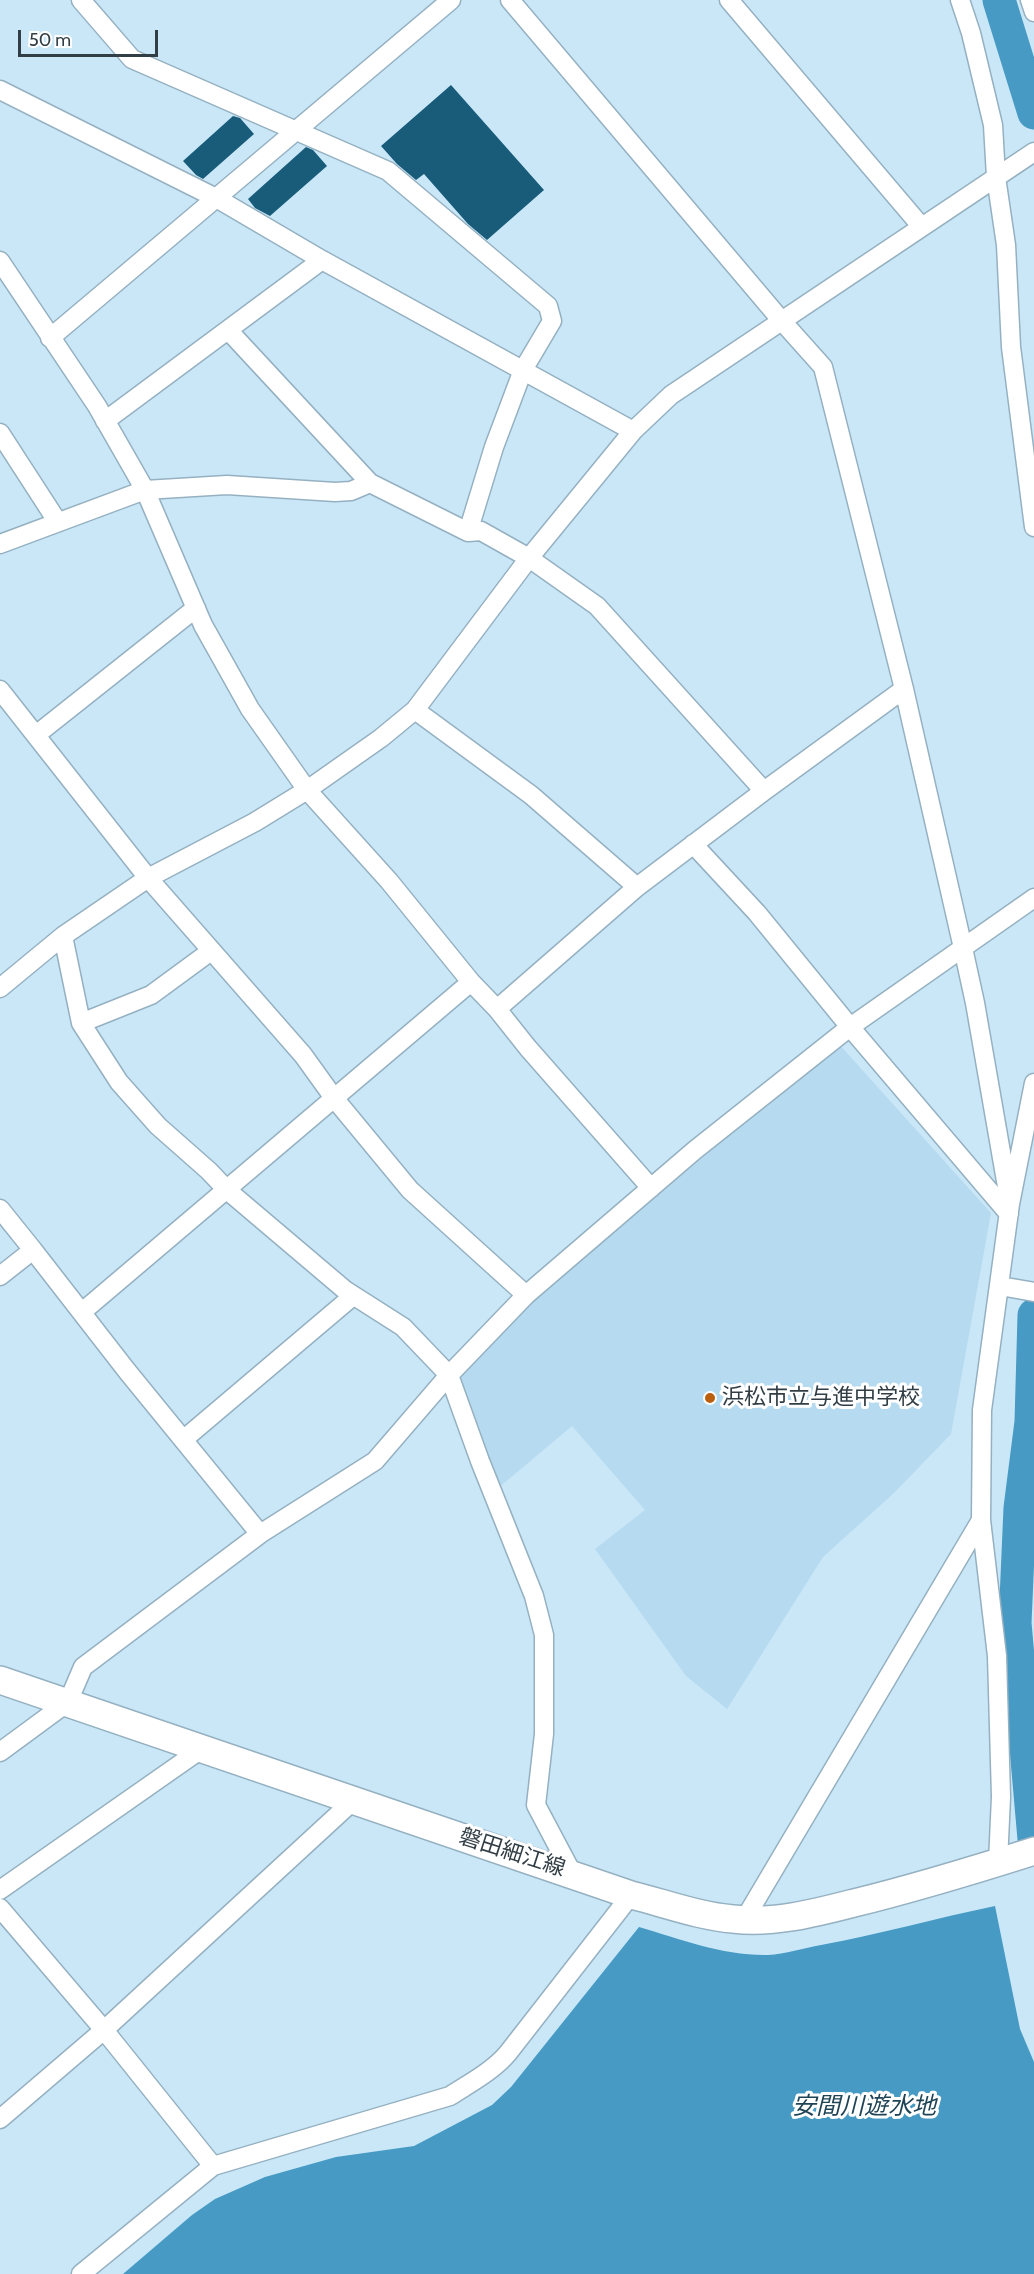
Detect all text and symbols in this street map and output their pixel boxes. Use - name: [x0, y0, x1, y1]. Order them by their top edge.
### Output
- scale bar: [21, 18, 160, 56]
- text: 50 m: [29, 29, 71, 51]
- place label: 浜松市立与進中学校: [722, 1385, 920, 1411]
- marker: 浜松市立与進中学校: [703, 1391, 717, 1405]
- street label: 磐田細江線: [456, 1823, 568, 1883]
- water label: 安間川遊水地: [792, 2093, 936, 2121]

